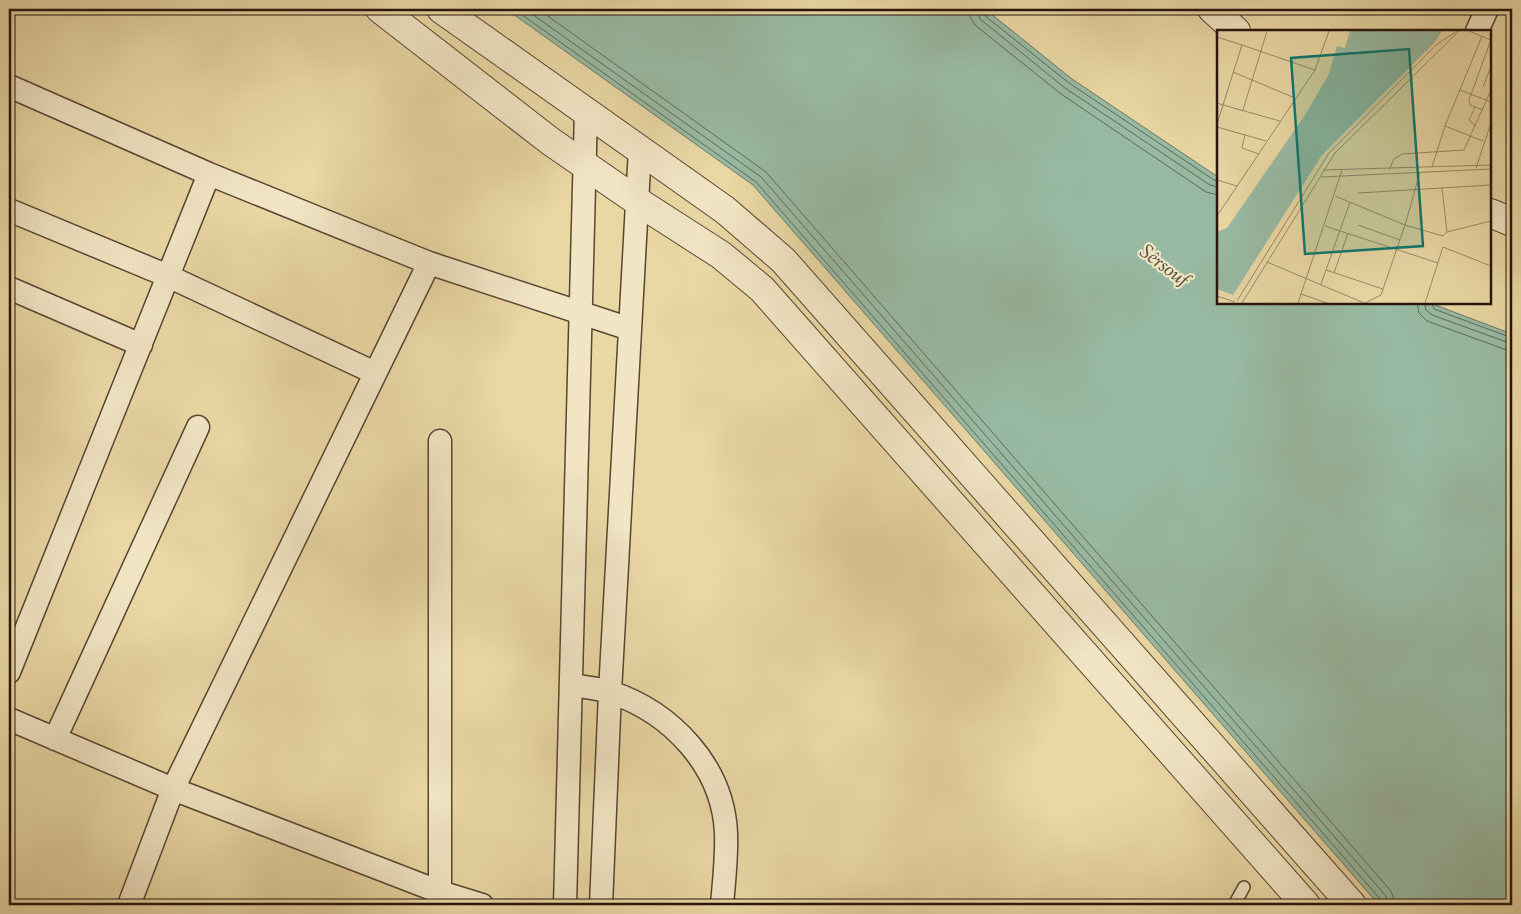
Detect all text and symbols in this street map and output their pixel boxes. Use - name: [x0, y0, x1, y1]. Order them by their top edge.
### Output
- inset map: [1217, 30, 1491, 304]
- water label: Sêrsouf: [1132, 239, 1196, 297]

